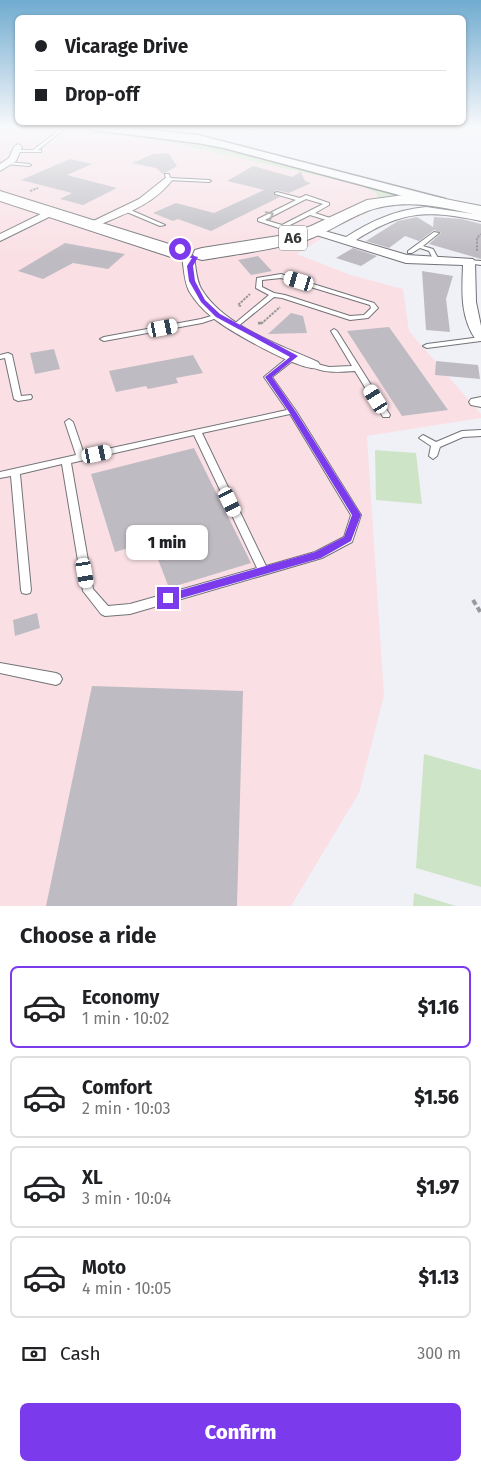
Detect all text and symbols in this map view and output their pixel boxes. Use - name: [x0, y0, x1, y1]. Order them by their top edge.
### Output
- text: Vicarage Drive: [65, 35, 188, 58]
- text: Drop-off: [65, 83, 139, 106]
- one-way arrow: [265, 211, 274, 221]
- road number: A6: [279, 226, 307, 250]
- route start: [169, 238, 191, 260]
- car: [282, 269, 315, 293]
- car: [146, 318, 179, 338]
- car: [361, 382, 390, 416]
- car: [80, 444, 113, 464]
- car: [216, 485, 243, 519]
- callout: 1 min: [127, 526, 209, 560]
- text: 1 min: [148, 533, 186, 552]
- car: [75, 557, 94, 589]
- route end: [157, 587, 179, 609]
- text: Choose a ride: [20, 922, 156, 949]
- icon: car: [22, 985, 67, 1030]
- text: Economy: [82, 986, 159, 1009]
- text: $1.16: [418, 996, 459, 1019]
- text: 1 min · 10:02: [82, 1009, 169, 1028]
- icon: car: [22, 1075, 67, 1120]
- text: Comfort: [82, 1076, 152, 1099]
- text: $1.56: [414, 1086, 459, 1109]
- text: 2 min · 10:03: [82, 1099, 171, 1118]
- icon: car: [22, 1165, 67, 1210]
- text: XL: [82, 1166, 103, 1189]
- text: $1.97: [416, 1176, 459, 1199]
- text: 3 min · 10:04: [82, 1189, 171, 1208]
- icon: car: [22, 1255, 67, 1300]
- text: Moto: [82, 1256, 126, 1279]
- text: $1.13: [419, 1266, 459, 1289]
- text: 4 min · 10:05: [82, 1279, 171, 1298]
- icon: cash: [20, 1340, 48, 1368]
- text: Cash: [60, 1342, 101, 1365]
- text: 300 m: [417, 1344, 461, 1363]
- button: Confirm: [20, 1403, 461, 1461]

